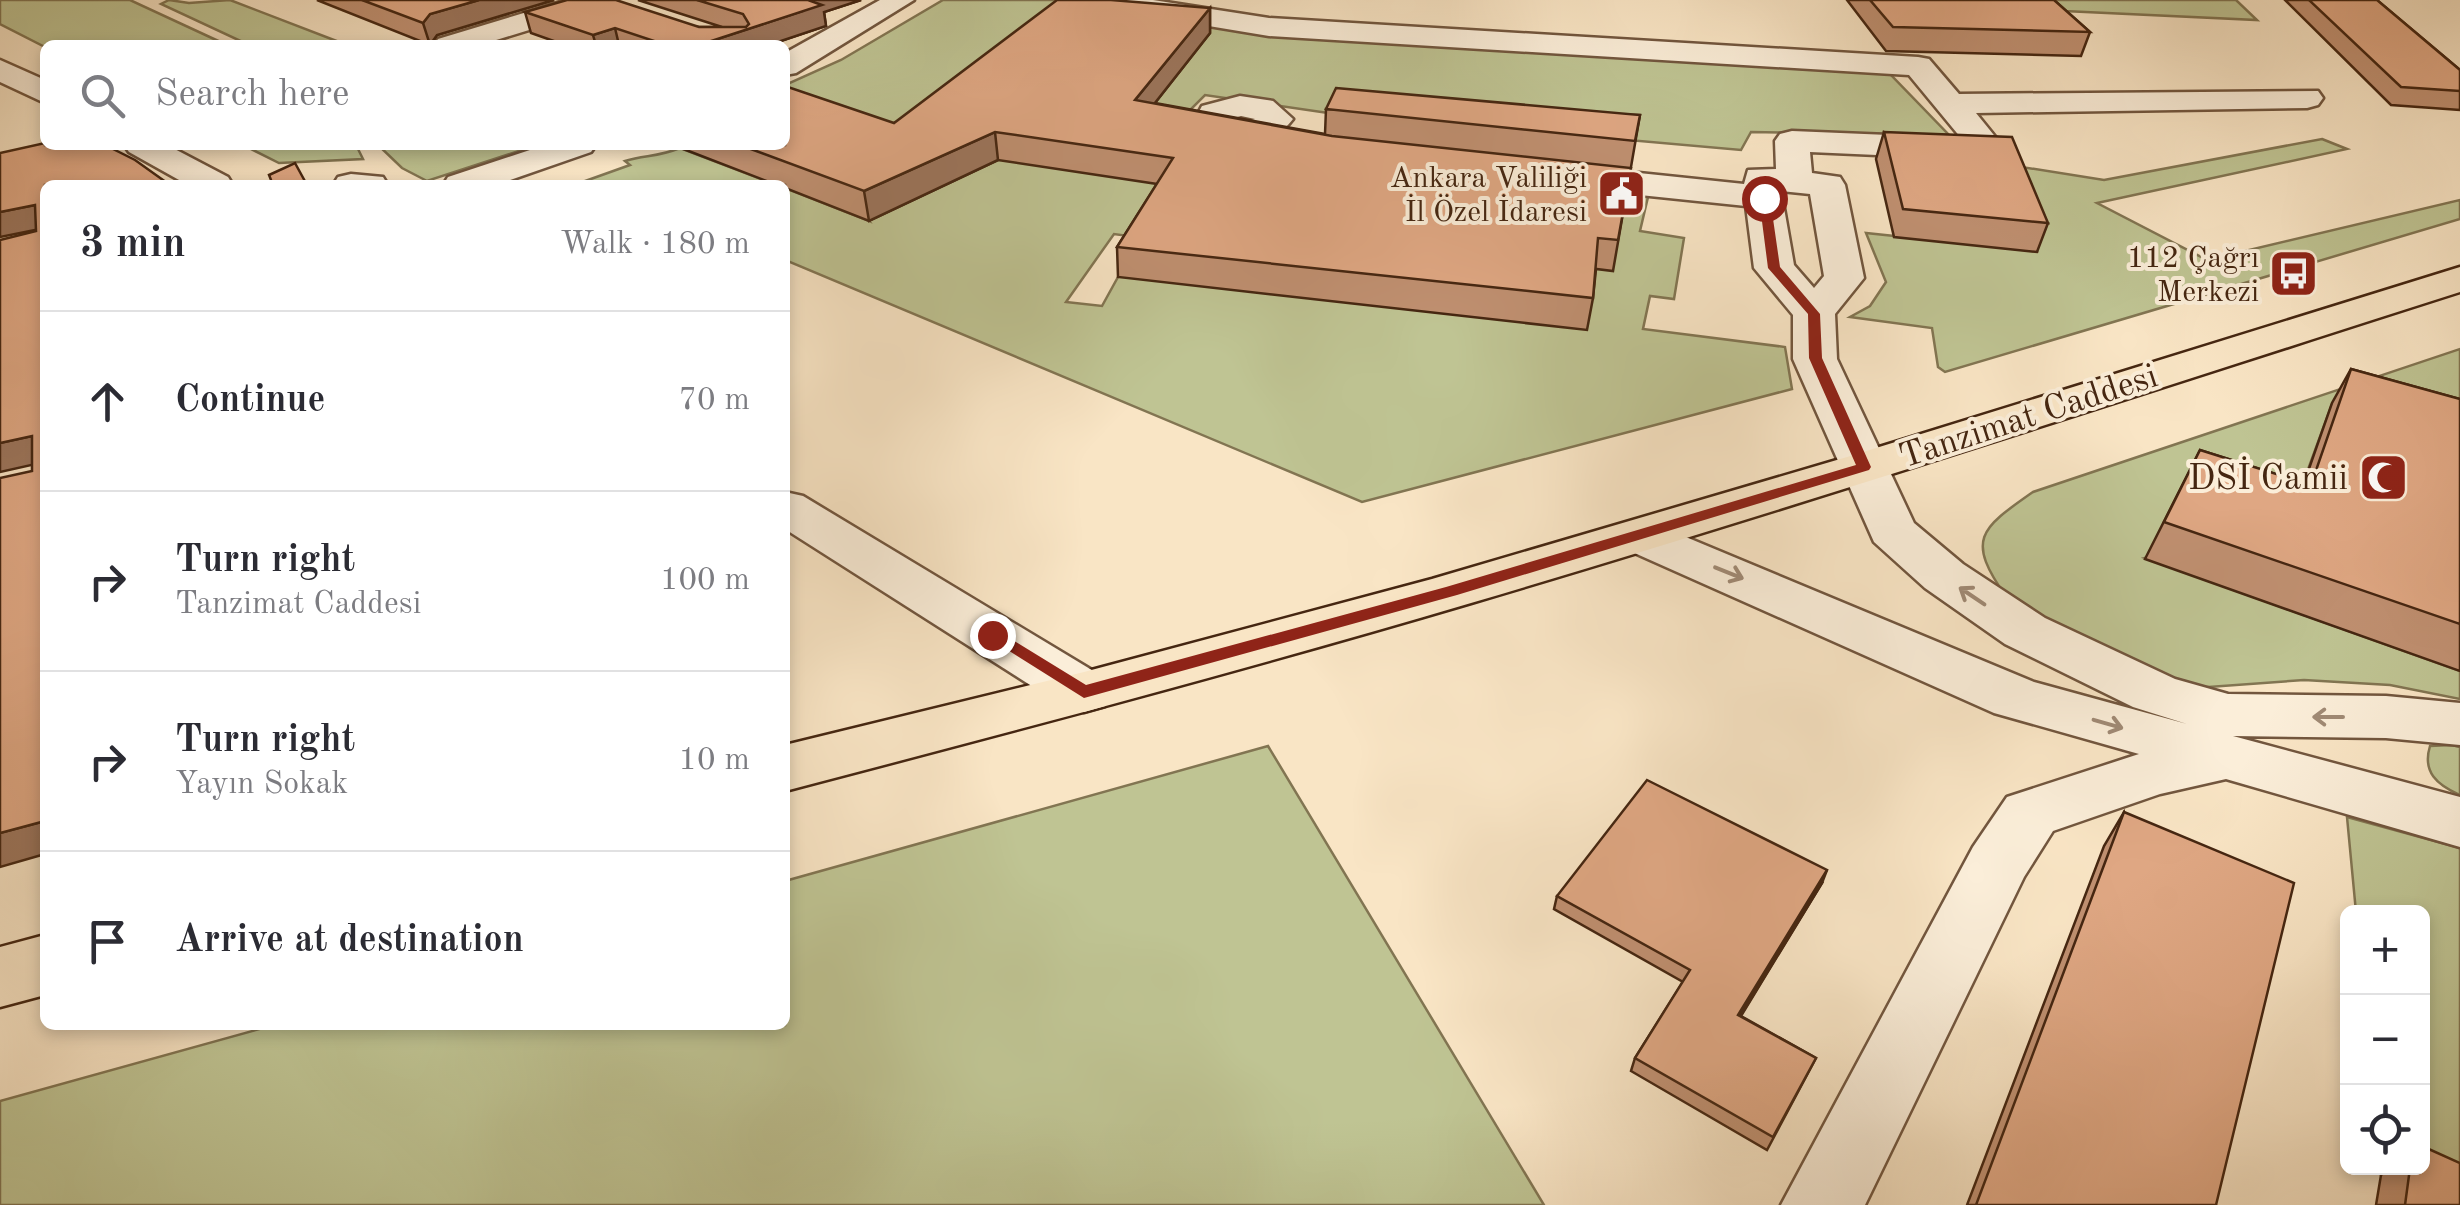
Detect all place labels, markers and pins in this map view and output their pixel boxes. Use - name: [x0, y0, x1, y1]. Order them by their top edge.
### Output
- place label: Ankara Valiliği İl Özel İdaresi: [1390, 164, 1587, 228]
- public building icon: Ankara Valiliği İl Özel İdaresi: [1596, 168, 1648, 220]
- place label: 112 Çağrı Merkezi: [2127, 244, 2259, 308]
- bus stop icon: 112 Çağrı Merkezi: [2268, 248, 2320, 300]
- mosque icon: DSİ Camii: [2357, 451, 2409, 503]
- place label: DSİ Camii: [2188, 456, 2348, 497]

